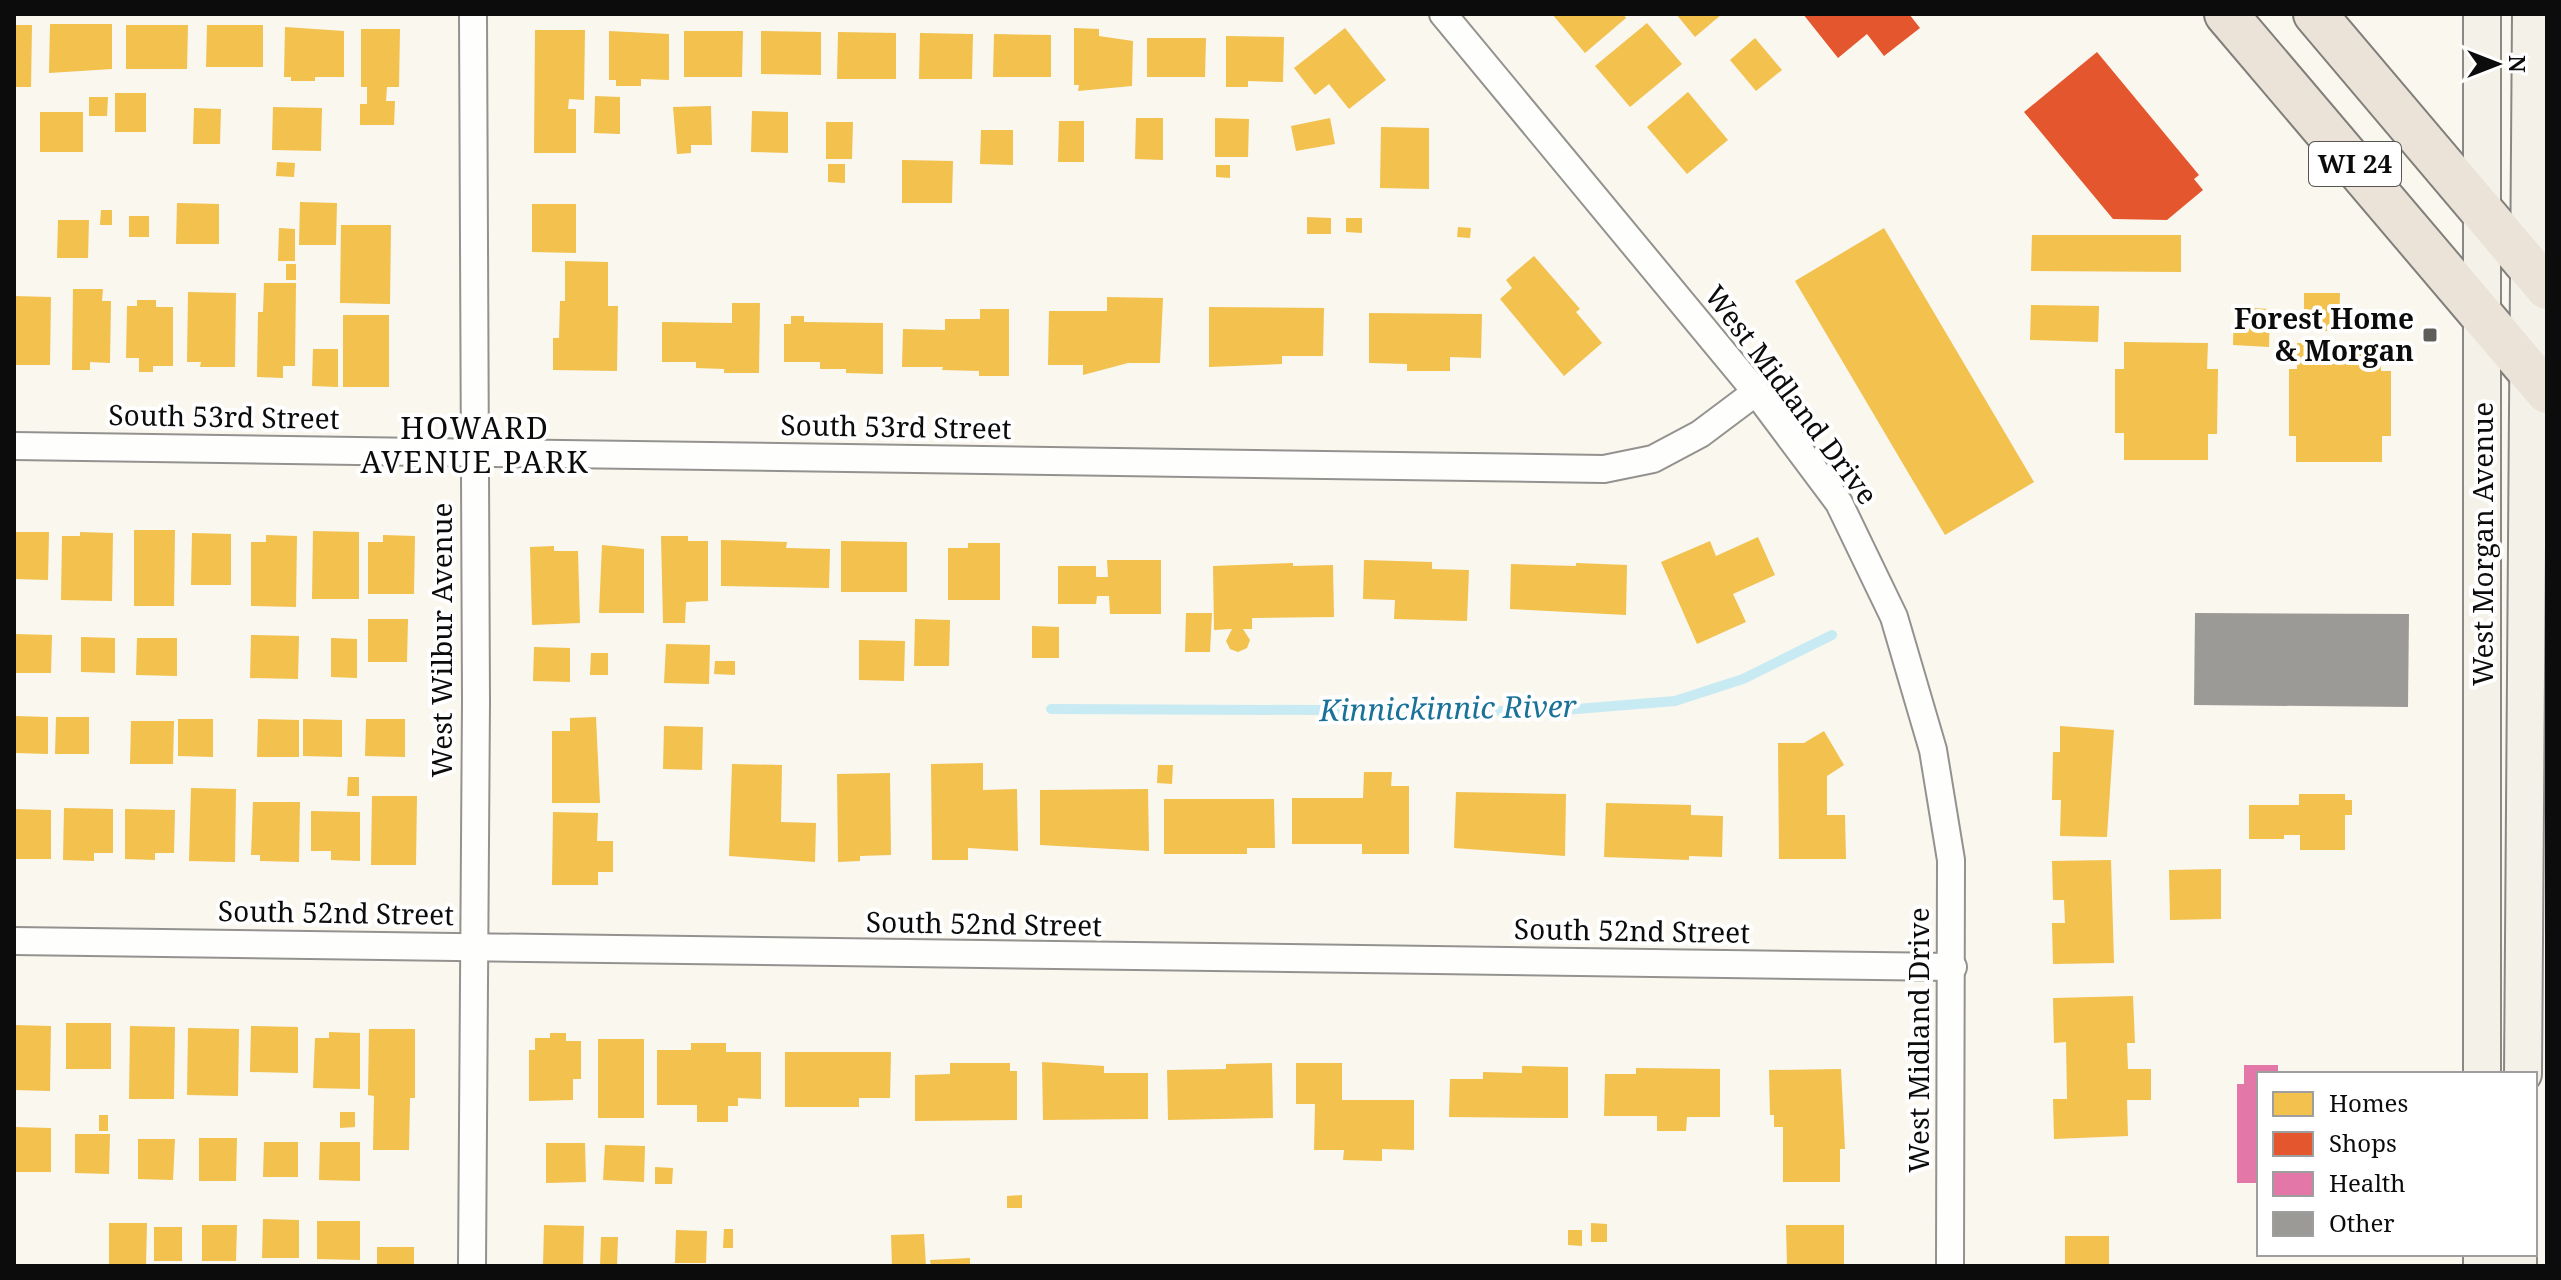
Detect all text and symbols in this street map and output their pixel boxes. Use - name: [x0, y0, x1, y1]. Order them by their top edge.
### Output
- north arrow: [2457, 24, 2537, 104]
- text: N: [2503, 55, 2533, 73]
- road number: WI 24: [2309, 142, 2401, 186]
- street label: West Midland Drive: [1697, 277, 1887, 512]
- place label: Forest Home & Morgan: [2234, 299, 2414, 369]
- marker: Forest Home & Morgan: [2421, 326, 2439, 344]
- street label: South 53rd Street: [108, 395, 340, 437]
- street label: West Morgan Avenue: [2463, 402, 2501, 686]
- street label: South 53rd Street: [780, 405, 1012, 447]
- district label: HOWARD AVENUE PARK: [360, 407, 590, 482]
- street label: West Wilbur Avenue: [422, 503, 460, 777]
- water label: Kinnickinnic River: [1318, 685, 1578, 730]
- street label: South 52nd Street: [218, 891, 454, 933]
- street label: South 52nd Street: [866, 902, 1102, 944]
- street label: West Midland Drive: [1899, 907, 1937, 1173]
- street label: South 52nd Street: [1514, 909, 1750, 951]
- legend: [2257, 1072, 2537, 1256]
- text: Homes: [2329, 1086, 2408, 1119]
- text: Shops: [2329, 1126, 2397, 1159]
- text: Health: [2329, 1166, 2406, 1199]
- text: Other: [2329, 1206, 2395, 1239]

